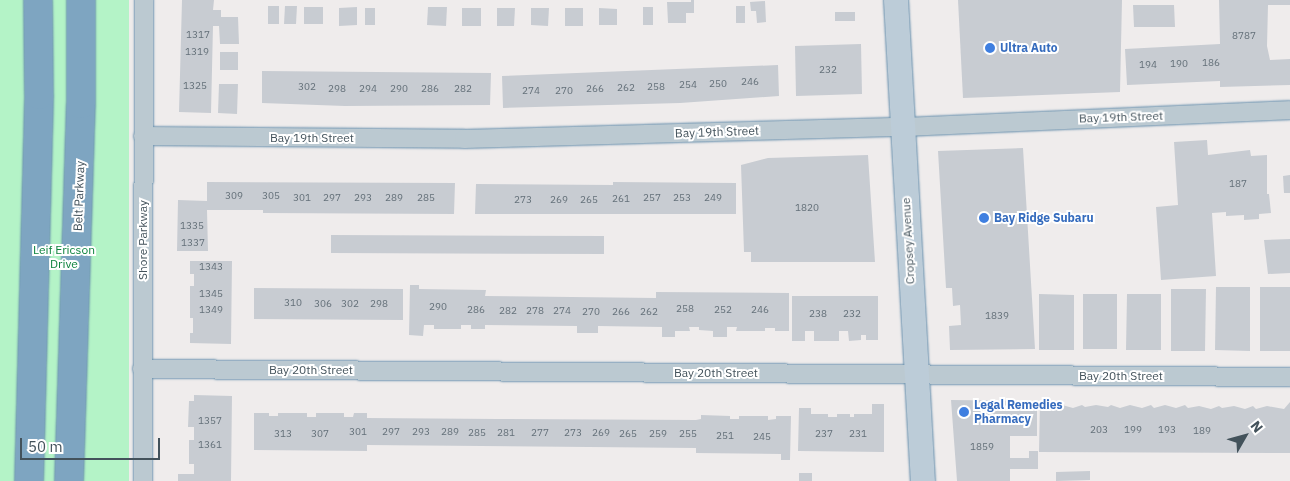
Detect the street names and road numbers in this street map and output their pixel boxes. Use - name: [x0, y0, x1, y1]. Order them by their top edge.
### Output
- street label: Bay 19th Street: [1079, 108, 1163, 126]
- street label: Bay 19th Street: [675, 123, 759, 141]
- street label: Bay 19th Street: [270, 131, 354, 145]
- street label: Belt Parkway: [71, 161, 87, 231]
- street label: Cropsey Avenue: [899, 197, 917, 285]
- street label: Shore Parkway: [136, 200, 150, 280]
- street label: Bay 20th Street: [269, 363, 353, 377]
- street label: Bay 20th Street: [674, 366, 758, 380]
- street label: Bay 20th Street: [1079, 369, 1163, 383]

